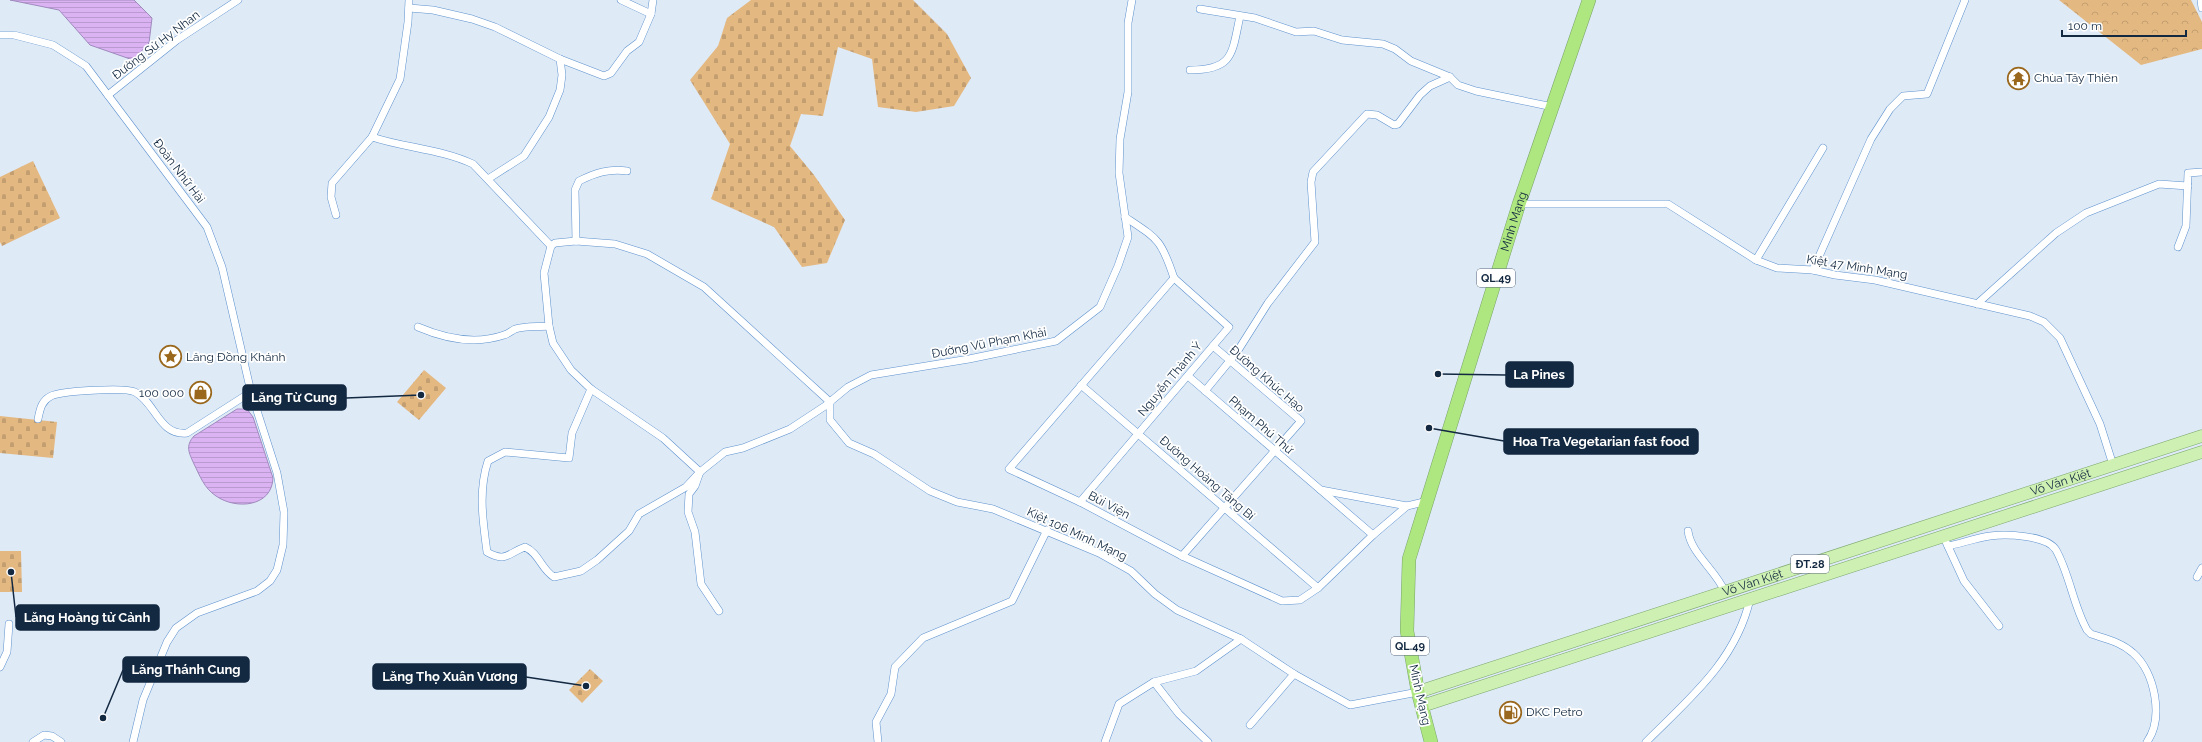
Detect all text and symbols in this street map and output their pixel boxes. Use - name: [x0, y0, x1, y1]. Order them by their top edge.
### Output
- street label: Đường Sử Hy Nhan: [110, 8, 202, 82]
- scale bar: [2062, 12, 2186, 38]
- text: 100 m: [2068, 19, 2102, 33]
- temple icon: Chùa Tây Thiên: [2005, 65, 2031, 91]
- place label: Chùa Tây Thiên: [2034, 71, 2118, 85]
- street label: Đoàn Nhữ Hài: [150, 136, 208, 206]
- street label: Minh Mạng: [1498, 190, 1530, 253]
- street label: Kiệt 47 Minh Mạng: [1805, 252, 1909, 282]
- road number: QL.49: [1477, 269, 1515, 287]
- street label: Đường Vũ Phạm Khải: [930, 325, 1048, 361]
- street label: Nguyễn Thành Ý: [1135, 339, 1205, 419]
- street label: Đường Khúc Hạo: [1227, 343, 1307, 415]
- place icon: Lăng Đồng Khánh: [157, 344, 183, 370]
- place label: Lăng Đồng Khánh: [186, 350, 286, 364]
- callout: La Pines: [1506, 362, 1573, 387]
- text: La Pines: [1513, 367, 1565, 382]
- shop icon: 100 000: [187, 380, 213, 406]
- callout: Lăng Từ Cung: [243, 385, 346, 410]
- place label: 100 000: [139, 386, 184, 400]
- text: Lăng Từ Cung: [251, 390, 337, 405]
- street label: Phạm Phú Thứ: [1226, 393, 1297, 457]
- callout: Hoa Tra Vegetarian fast food: [1504, 429, 1698, 454]
- street label: Đường Hoàng Tăng Bí: [1157, 433, 1257, 523]
- text: Hoa Tra Vegetarian fast food: [1513, 434, 1689, 449]
- street label: Võ Văn Kiệt: [2029, 466, 2093, 499]
- street label: Bùi Viện: [1086, 488, 1132, 522]
- street label: Kiệt 106 Minh Mạng: [1025, 505, 1129, 563]
- road number: ĐT.28: [1791, 555, 1829, 573]
- street label: Võ Văn Kiệt: [1721, 566, 1785, 599]
- callout: Lăng Hoàng tử Cảnh: [16, 605, 159, 630]
- text: Lăng Hoàng tử Cảnh: [24, 610, 150, 625]
- road number: QL.49: [1391, 637, 1429, 655]
- callout: Lăng Thánh Cung: [123, 657, 249, 682]
- text: Lăng Thánh Cung: [131, 662, 241, 677]
- street label: Minh Mạng: [1406, 663, 1434, 727]
- callout: Lăng Thọ Xuân Vương: [373, 664, 526, 689]
- text: Lăng Thọ Xuân Vương: [382, 669, 518, 684]
- fuel station icon: DKC Petro: [1498, 699, 1524, 725]
- place label: DKC Petro: [1526, 705, 1583, 719]

